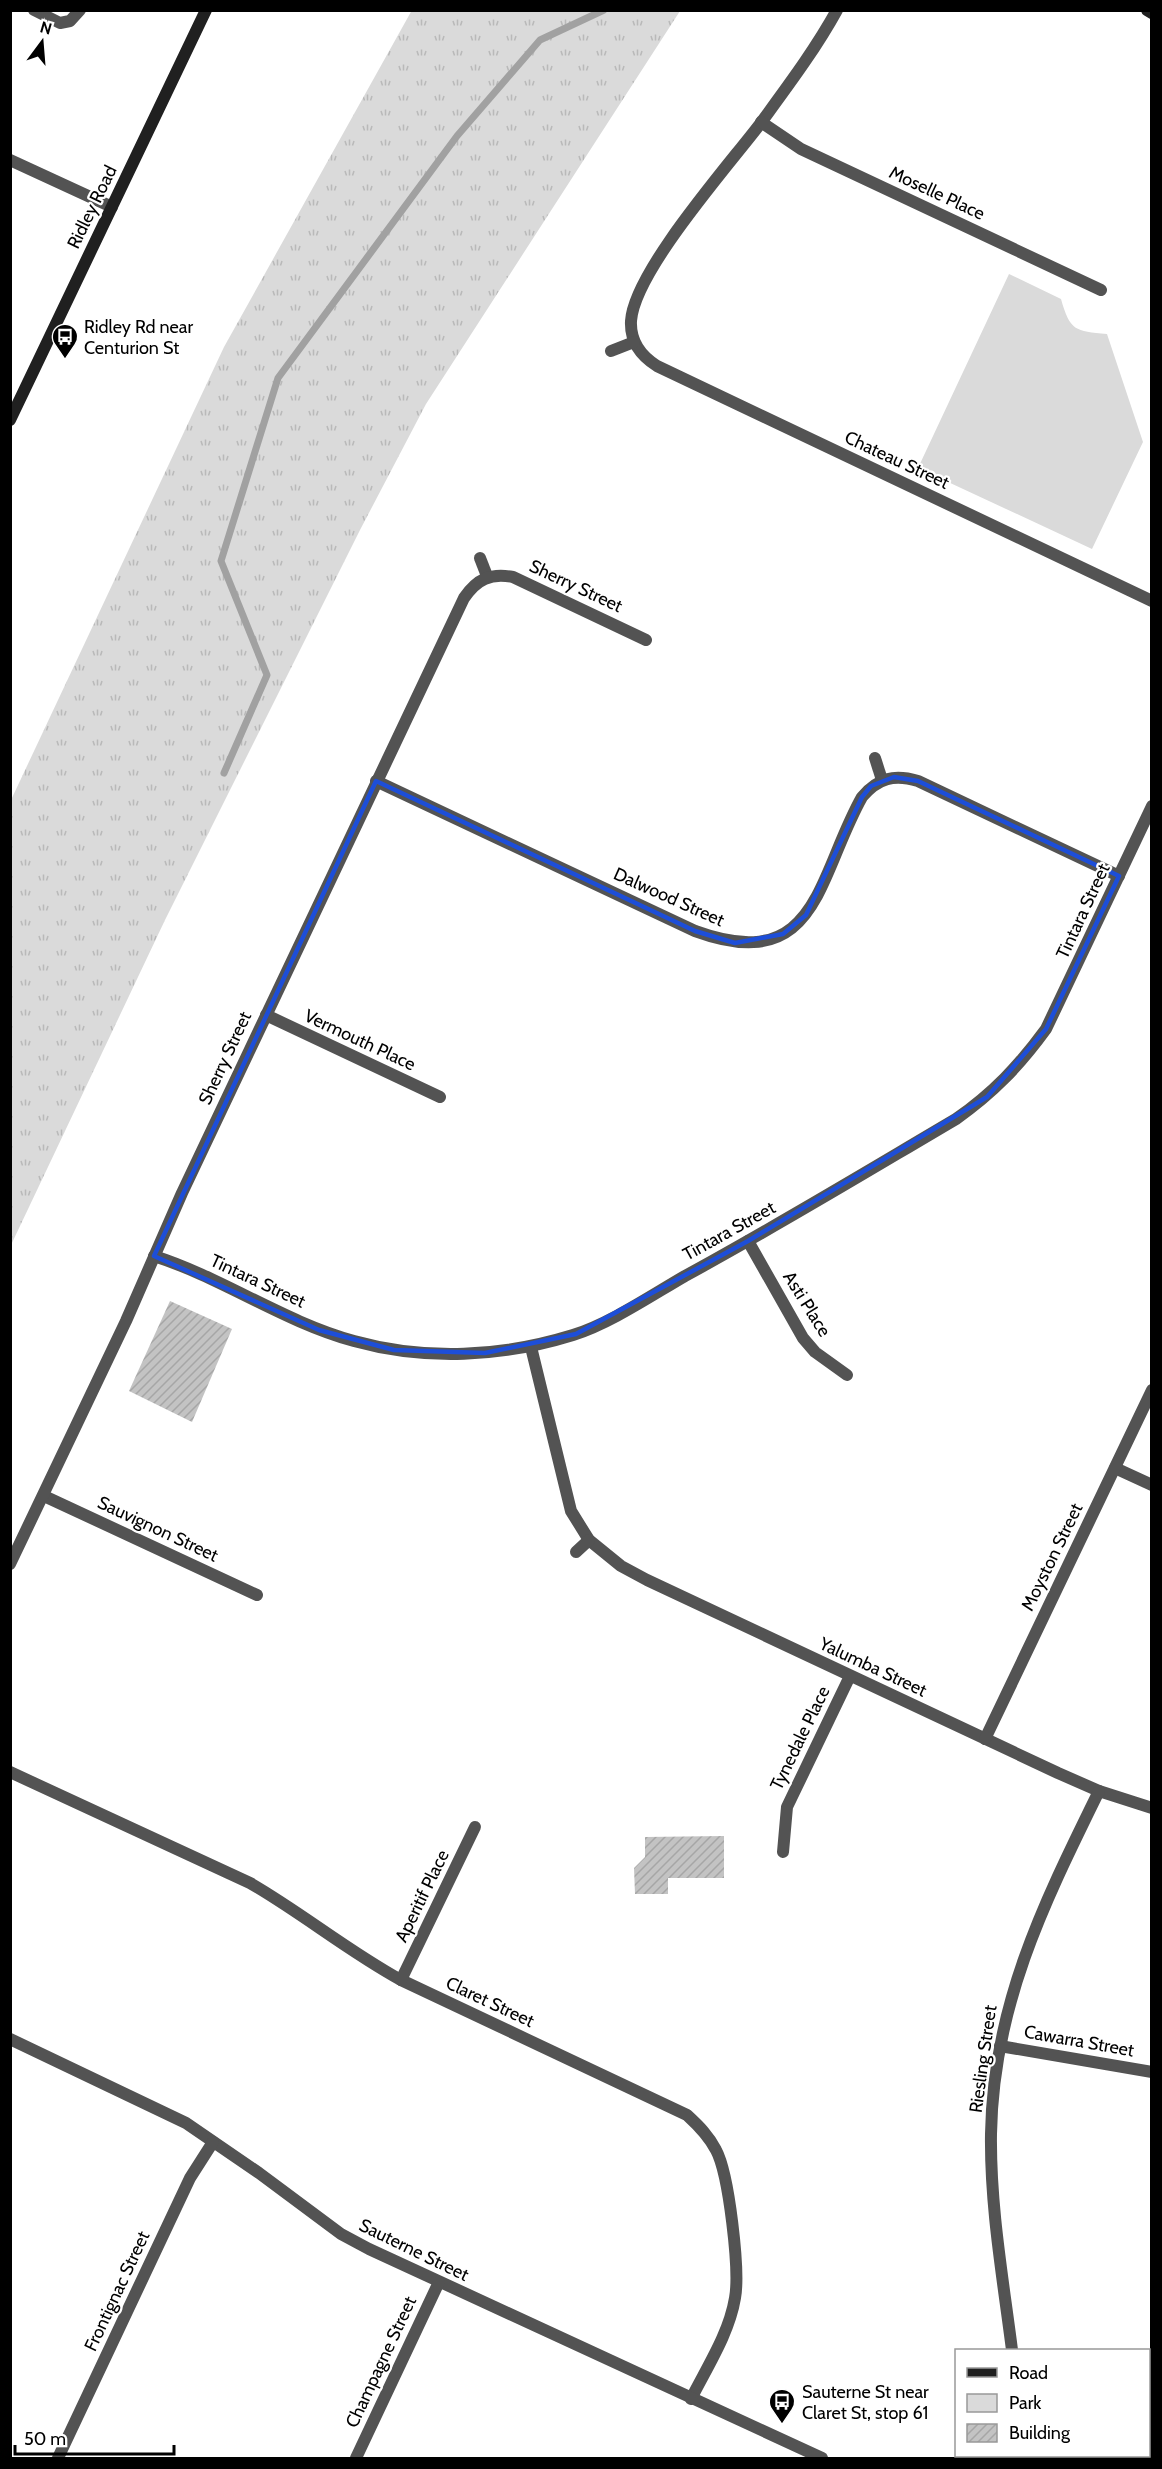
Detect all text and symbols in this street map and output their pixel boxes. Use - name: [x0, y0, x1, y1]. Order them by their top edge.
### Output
- north arrow: [12, 12, 72, 72]
- text: N: [38, 17, 54, 39]
- street label: Moselle Place: [886, 161, 988, 225]
- street label: Ridley Road: [62, 162, 122, 252]
- place label: Ridley Rd near Centurion St: [84, 316, 193, 359]
- bus stop icon: Ridley Rd near Centurion St: [50, 322, 80, 360]
- street label: Chateau Street: [841, 426, 953, 494]
- street label: Sherry Street: [526, 555, 626, 617]
- street label: Tintara Street: [1051, 860, 1115, 962]
- street label: Dalwood Street: [610, 863, 728, 931]
- street label: Vermouth Place: [301, 1005, 419, 1075]
- street label: Sherry Street: [194, 1008, 256, 1108]
- street label: Tintara Street: [679, 1197, 779, 1265]
- street label: Tintara Street: [207, 1249, 309, 1313]
- street label: Asti Place: [778, 1267, 836, 1341]
- street label: Sauvignon Street: [94, 1491, 222, 1567]
- street label: Moyston Street: [1017, 1500, 1087, 1614]
- street label: Yalumba Street: [815, 1632, 930, 1701]
- street label: Tynedale Place: [765, 1682, 835, 1794]
- street label: Aperitif Place: [390, 1846, 454, 1946]
- street label: Claret Street: [442, 1972, 538, 2032]
- street label: Riesling Street: [965, 2004, 1001, 2114]
- street label: Cawarra Street: [1022, 2021, 1136, 2061]
- street label: Sauterne Street: [356, 2214, 472, 2286]
- street label: Frontignac Street: [80, 2227, 154, 2355]
- street label: Champagne Street: [341, 2293, 421, 2431]
- legend: [955, 2349, 1150, 2457]
- text: Road: [1009, 2362, 1048, 2384]
- place label: Sauterne St near Claret St, stop 61: [802, 2381, 929, 2424]
- bus stop icon: Sauterne St near Claret St, stop 61: [767, 2387, 797, 2425]
- text: Park: [1009, 2392, 1042, 2414]
- scale bar: [15, 2418, 174, 2456]
- text: Building: [1009, 2422, 1071, 2444]
- text: 50 m: [24, 2428, 66, 2450]

